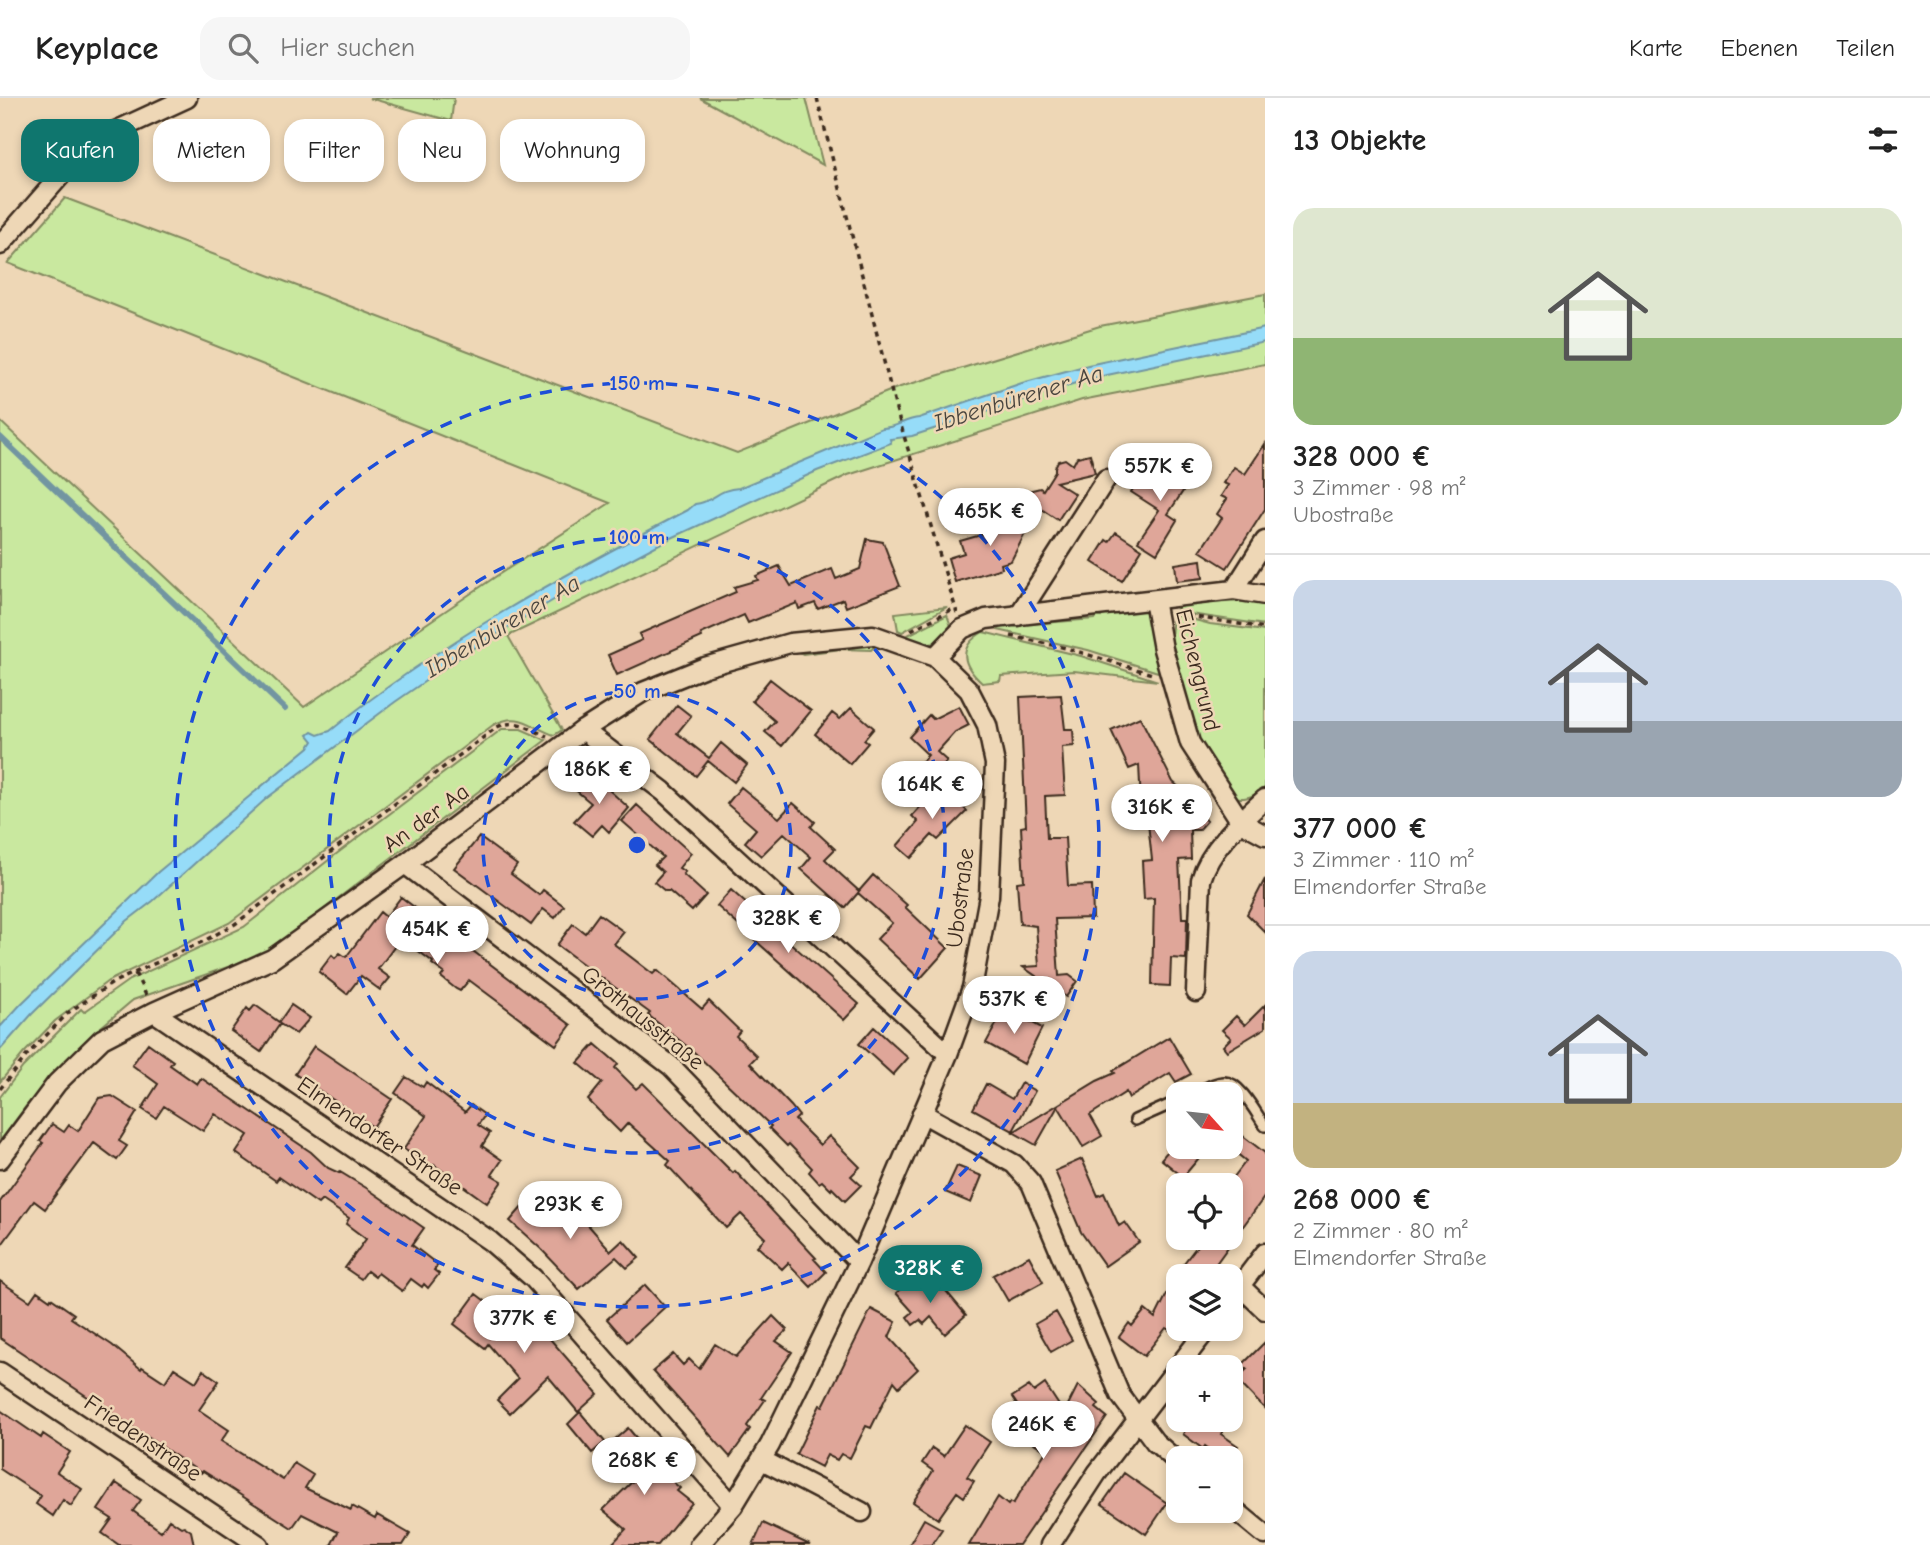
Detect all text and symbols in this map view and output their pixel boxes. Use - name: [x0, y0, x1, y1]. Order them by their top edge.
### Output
- search box: [200, 17, 690, 80]
- text: Keyplace: [35, 29, 158, 67]
- icon: search: [224, 29, 262, 67]
- text: Hier suchen: [280, 33, 415, 63]
- text: Karte: [1629, 34, 1682, 62]
- text: Ebenen: [1720, 34, 1798, 62]
- text: Teilen: [1836, 34, 1895, 62]
- chip: Kaufen: [21, 119, 139, 182]
- chip: Mieten: [153, 119, 270, 182]
- chip: Filter: [284, 119, 384, 182]
- chip: Neu: [398, 119, 486, 182]
- chip: Wohnung: [500, 119, 645, 182]
- icon: filters: [1864, 121, 1902, 159]
- text: 13 Objekte: [1293, 123, 1426, 158]
- icon: home: [1535, 253, 1661, 379]
- water label: Ibbenbürener Aa: [929, 359, 1106, 437]
- text: 150 m: [609, 371, 665, 395]
- text: 328 000 €: [1293, 439, 1432, 474]
- pin: 557K €: [1103, 444, 1217, 503]
- text: 557K €: [1124, 452, 1196, 479]
- text: 3 Zimmer · 98 m²: [1293, 474, 1466, 501]
- pin: 465K €: [933, 489, 1047, 548]
- text: 465K €: [954, 497, 1026, 524]
- text: Ubostraße: [1293, 501, 1394, 528]
- text: 100 m: [609, 525, 665, 549]
- water label: Ibbenbürener Aa: [418, 569, 585, 684]
- street label: Eichengrund: [1170, 606, 1226, 734]
- icon: home: [1535, 625, 1661, 751]
- text: 50 m: [613, 679, 661, 703]
- pin: 186K €: [542, 746, 656, 806]
- text: 186K €: [564, 755, 634, 782]
- pin: 164K €: [875, 762, 989, 821]
- text: 164K €: [898, 770, 966, 797]
- street label: An der Aa: [378, 778, 474, 858]
- pin: 316K €: [1105, 784, 1219, 844]
- text: 316K €: [1127, 793, 1197, 820]
- text: 377 000 €: [1293, 811, 1428, 846]
- centre of rings: [625, 833, 649, 857]
- street label: Ubostraße: [940, 846, 980, 950]
- text: 3 Zimmer · 110 m²: [1293, 846, 1474, 873]
- text: Elmendorfer Straße: [1293, 873, 1486, 900]
- pin: 328K €: [731, 896, 845, 955]
- text: 328K €: [752, 904, 824, 931]
- pin: 454K €: [380, 906, 494, 966]
- text: 454K €: [402, 915, 472, 942]
- street label: Grothausstraße: [576, 960, 710, 1076]
- pin: 537K €: [957, 976, 1071, 1036]
- text: 537K €: [979, 985, 1049, 1012]
- icon: home: [1535, 996, 1661, 1122]
- street label: Elmendorfer Straße: [292, 1071, 468, 1201]
- north arrow: [1166, 1082, 1242, 1158]
- map controls: [1166, 1082, 1243, 1523]
- button: locate: [1166, 1173, 1243, 1250]
- pin: 293K €: [513, 1182, 627, 1241]
- text: 268 000 €: [1293, 1182, 1433, 1217]
- text: 293K €: [534, 1190, 606, 1217]
- text: 2 Zimmer · 80 m²: [1293, 1217, 1468, 1244]
- text: Elmendorfer Straße: [1293, 1244, 1486, 1271]
- pin: 328K €: [873, 1246, 987, 1305]
- text: 328K €: [894, 1254, 966, 1281]
- button: layers: [1166, 1264, 1243, 1341]
- pin: 377K €: [467, 1296, 581, 1355]
- text: 377K €: [489, 1304, 559, 1331]
- button: +: [1166, 1355, 1243, 1432]
- street label: Friedenstraße: [79, 1389, 207, 1487]
- pin: 246K €: [986, 1402, 1100, 1461]
- text: 246K €: [1008, 1410, 1078, 1437]
- pin: 268K €: [587, 1438, 701, 1497]
- text: 268K €: [608, 1446, 680, 1473]
- button: −: [1166, 1446, 1243, 1523]

